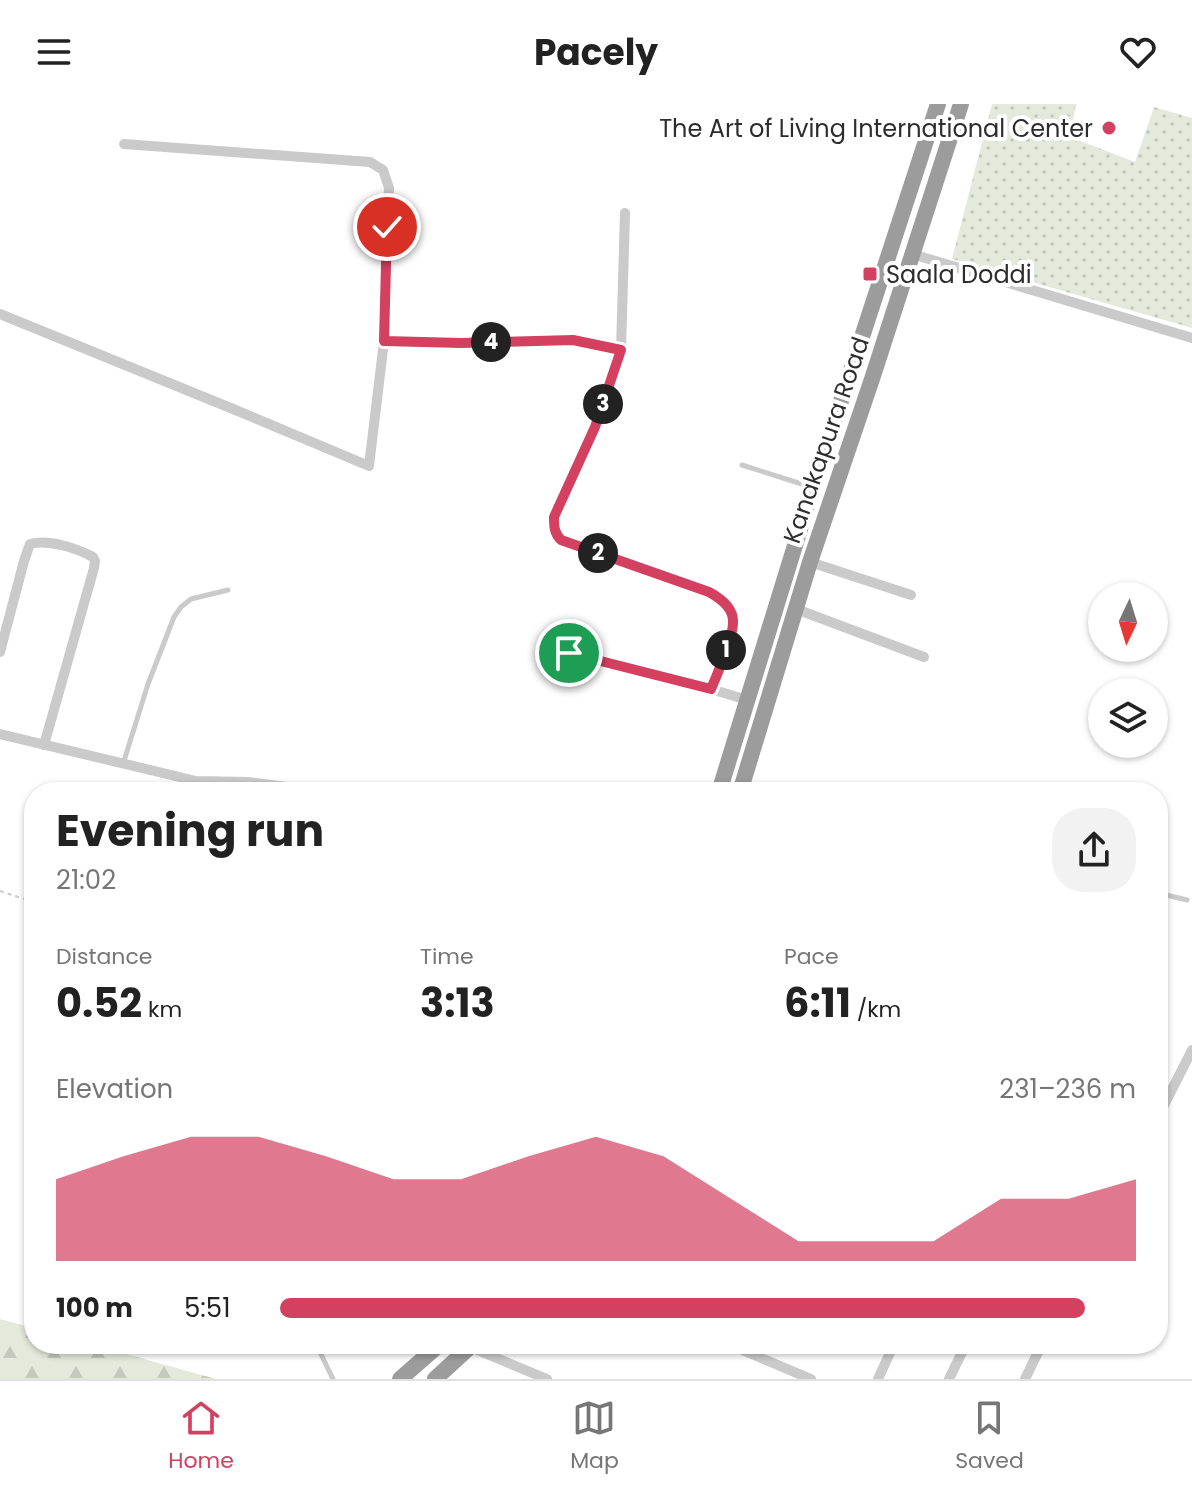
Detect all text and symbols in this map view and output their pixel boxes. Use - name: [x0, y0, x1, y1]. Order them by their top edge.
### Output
- text: Pacely: [534, 27, 658, 78]
- icon: menu: [32, 30, 76, 74]
- icon: heart: [1116, 30, 1160, 74]
- place label: The Art of Living International Center: [659, 112, 1093, 145]
- marker: The Art of Living International Center: [1100, 119, 1118, 137]
- pin: [353, 193, 421, 261]
- icon: check: [365, 205, 409, 249]
- place label: Saala Doddi: [886, 258, 1032, 291]
- marker: Saala Doddi: [861, 265, 879, 283]
- pin: 4: [471, 322, 511, 362]
- text: 4: [484, 326, 498, 357]
- street label: Kanakapura Road: [775, 332, 877, 548]
- pin: 3: [583, 384, 623, 424]
- text: 3: [596, 388, 610, 419]
- pin: 2: [578, 533, 618, 573]
- text: 2: [592, 537, 604, 568]
- north arrow: [1088, 582, 1168, 662]
- map controls: [1088, 582, 1168, 758]
- pin: [535, 619, 603, 687]
- pin: 1: [706, 630, 746, 670]
- icon: arrive: [547, 631, 591, 675]
- text: 1: [722, 634, 730, 665]
- button: layers: [1088, 678, 1168, 758]
- text: Evening run: [56, 800, 324, 861]
- button: share: [1052, 808, 1136, 892]
- text: 21:02: [56, 862, 116, 898]
- text: Distance: [56, 941, 152, 972]
- text: Time: [420, 941, 474, 972]
- text: Pace: [784, 941, 839, 972]
- text: 0.52: [56, 975, 142, 1031]
- text: 3:13: [420, 975, 495, 1031]
- text: 6:11: [784, 975, 851, 1031]
- text: km: [142, 994, 182, 1025]
- text: /km: [851, 994, 901, 1025]
- text: Elevation: [56, 1071, 173, 1107]
- text: 231–236 m: [999, 1071, 1136, 1107]
- text: 100 m: [56, 1290, 133, 1326]
- text: 5:51: [184, 1290, 231, 1326]
- tab: Home: [168, 1396, 234, 1477]
- tab: Map: [570, 1396, 619, 1477]
- tab: Saved: [955, 1396, 1024, 1477]

